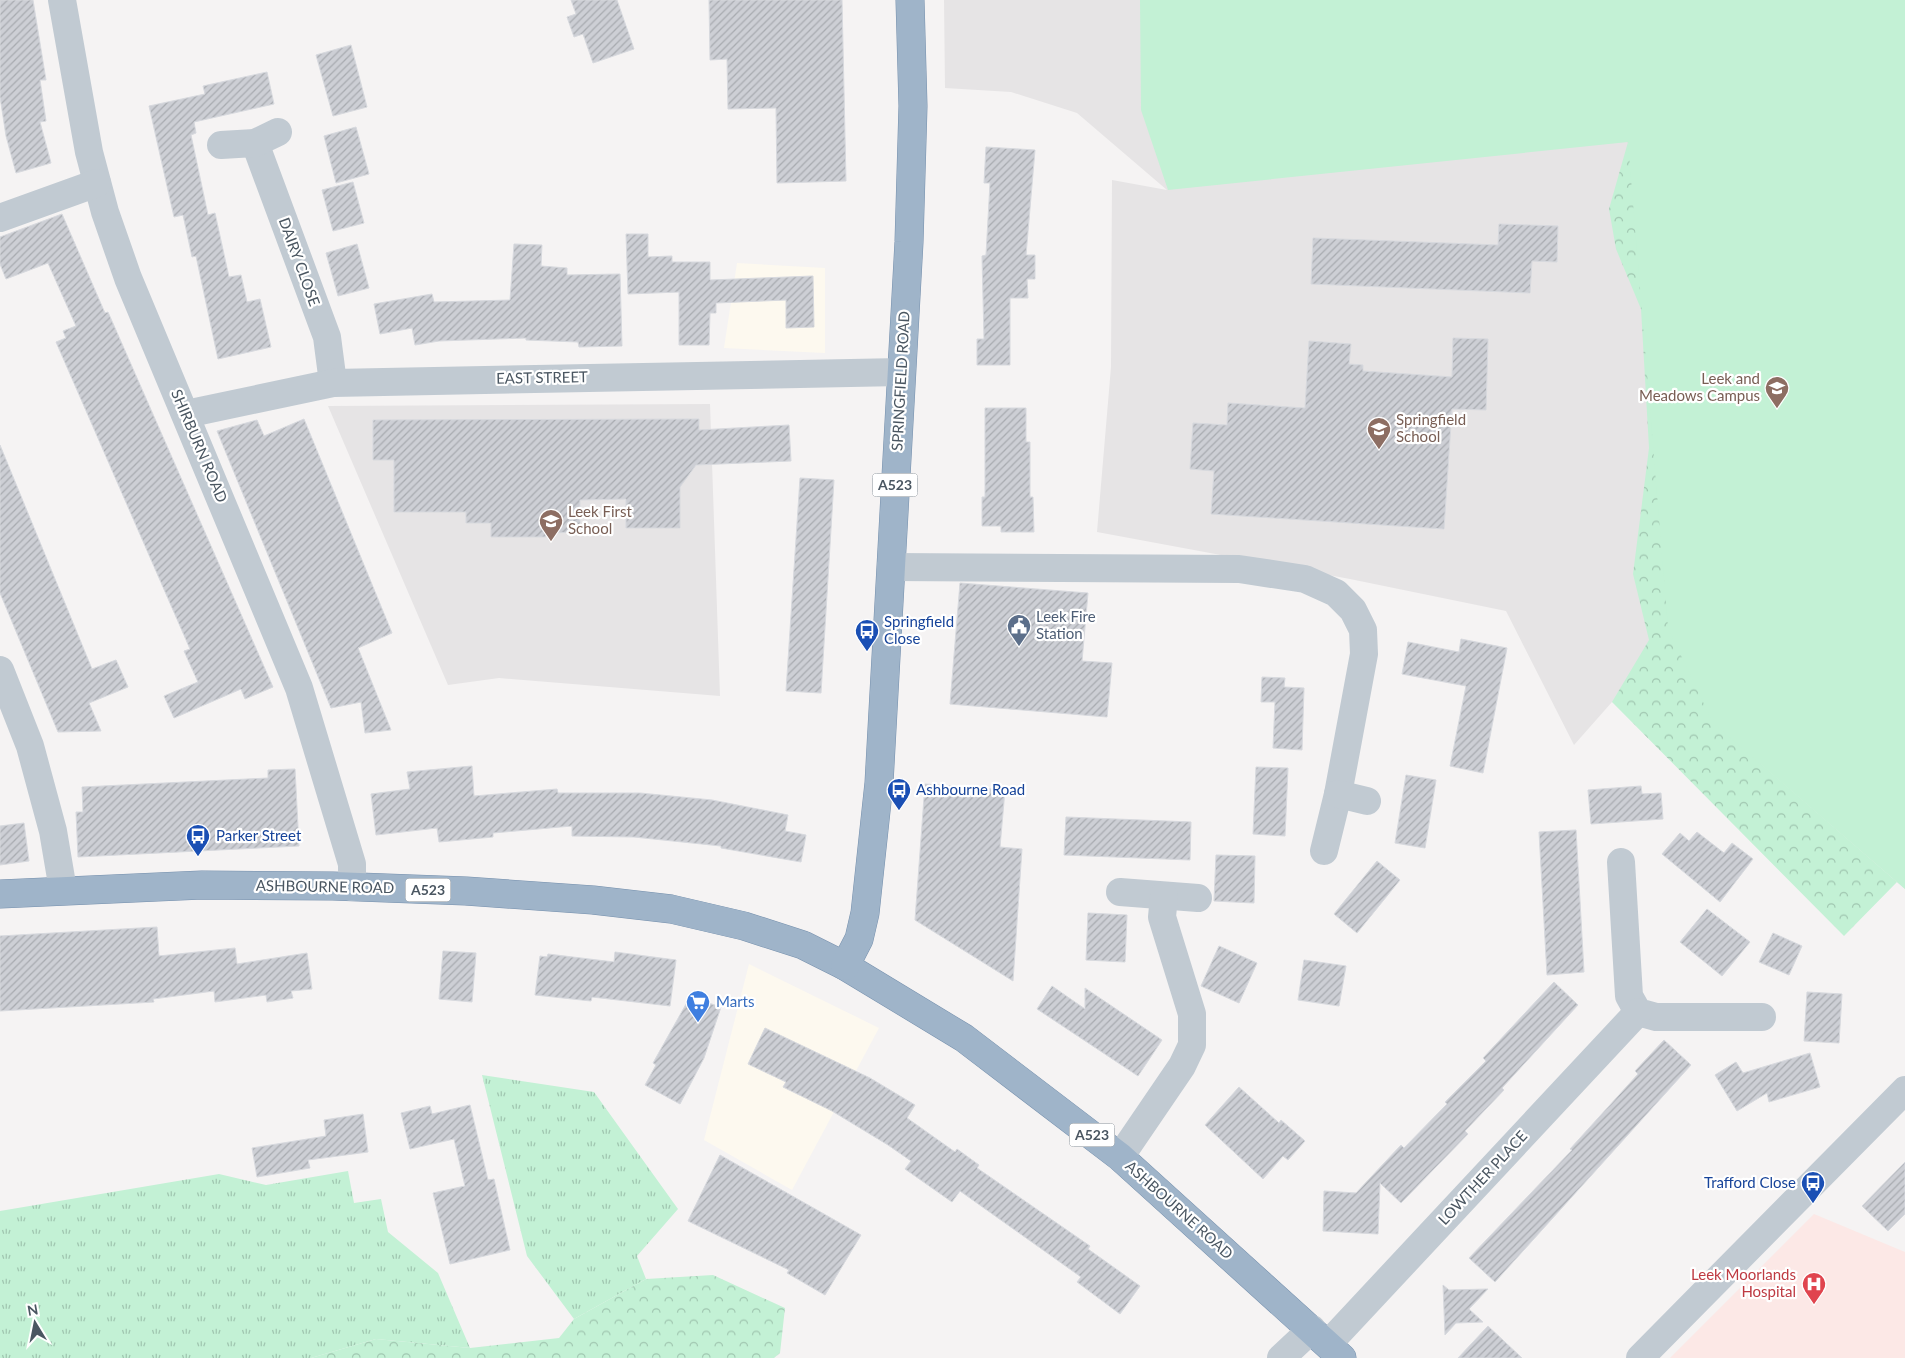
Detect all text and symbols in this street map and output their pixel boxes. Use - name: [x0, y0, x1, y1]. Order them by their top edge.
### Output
- street label: DAIRY CLOSE: [276, 215, 324, 308]
- street label: SPRINGFIELD ROAD: [887, 311, 913, 451]
- street label: EAST STREET: [496, 367, 588, 387]
- place label: Leek and Meadows Campus: [1639, 369, 1760, 404]
- school or university icon: Leek and Meadows Campus: [1764, 375, 1790, 409]
- street label: SHIRBURN ROAD: [168, 386, 232, 505]
- place label: Springfield School: [1396, 410, 1466, 445]
- school or university icon: Springfield School: [1366, 416, 1392, 450]
- road number: A523: [872, 474, 918, 496]
- place label: Leek First School: [568, 502, 632, 537]
- school or university icon: Leek First School: [538, 508, 564, 542]
- place label: Leek Fire Station: [1036, 607, 1096, 642]
- place label: Springfield Close: [884, 612, 954, 647]
- public building icon: Leek Fire Station: [1006, 613, 1032, 647]
- bus stop icon: Springfield Close: [854, 618, 880, 652]
- bus stop icon: Ashbourne Road: [886, 777, 912, 811]
- place label: Ashbourne Road: [916, 780, 1025, 798]
- bus stop icon: Parker Street: [185, 823, 211, 857]
- place label: Parker Street: [216, 826, 302, 844]
- street label: ASHBOURNE ROAD: [256, 876, 394, 896]
- road number: A523: [406, 878, 450, 902]
- supermarket icon: Marts: [685, 989, 711, 1023]
- place label: Marts: [716, 992, 755, 1010]
- road number: A523: [1070, 1124, 1114, 1146]
- street label: LOWTHER PLACE: [1434, 1127, 1530, 1228]
- street label: ASHBOURNE ROAD: [1122, 1156, 1237, 1262]
- bus stop icon: Trafford Close: [1800, 1170, 1826, 1204]
- place label: Trafford Close: [1704, 1173, 1796, 1191]
- place label: Leek Moorlands Hospital: [1691, 1265, 1796, 1300]
- hospital icon: Leek Moorlands Hospital: [1801, 1271, 1827, 1305]
- north arrow: [10, 1298, 60, 1348]
- text: N: [26, 1300, 39, 1319]

